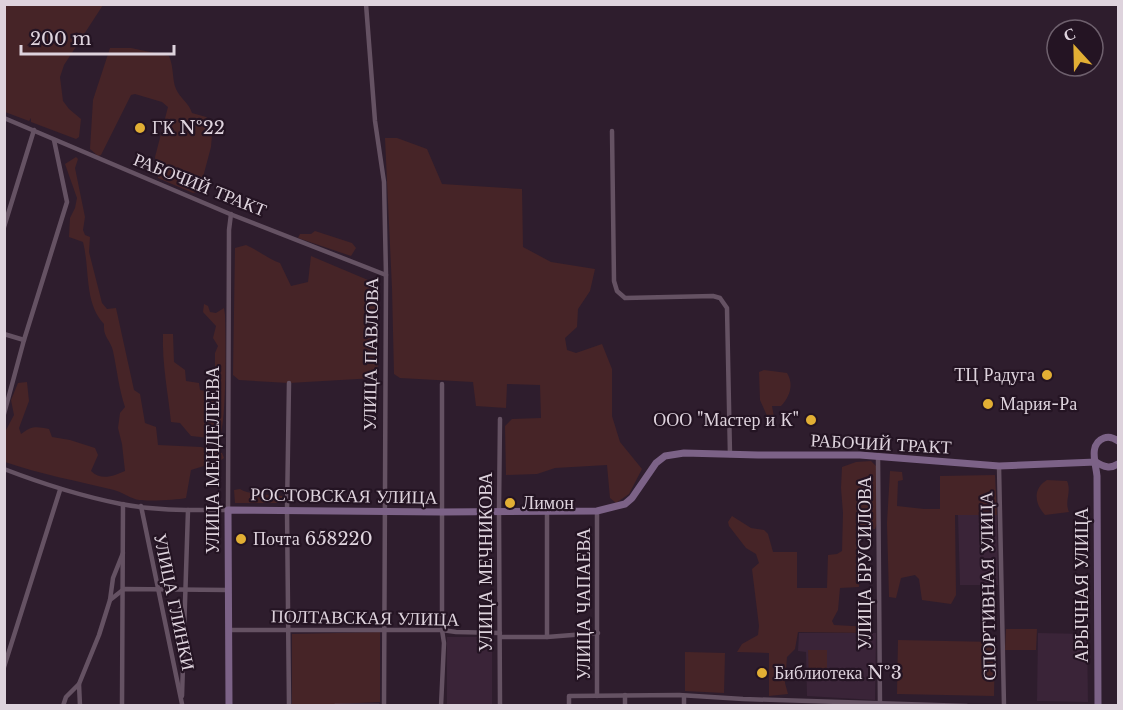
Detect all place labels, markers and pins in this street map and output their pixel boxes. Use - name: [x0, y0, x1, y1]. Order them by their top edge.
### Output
- place label: ГК №22: [152, 117, 225, 139]
- marker: ГК №22: [133, 121, 147, 135]
- place label: ТЦ Радуга: [954, 364, 1035, 386]
- marker: ТЦ Радуга: [1040, 368, 1054, 382]
- place label: Мария-Ра: [1000, 393, 1077, 415]
- marker: Мария-Ра: [981, 397, 995, 411]
- place label: ООО "Мастер и К": [653, 409, 799, 431]
- marker: ООО "Мастер и К": [804, 413, 818, 427]
- place label: Лимон: [522, 492, 574, 514]
- marker: Лимон: [503, 496, 517, 510]
- place label: Почта 658220: [253, 528, 373, 550]
- marker: Почта 658220: [234, 532, 248, 546]
- place label: Библиотека №3: [774, 662, 902, 684]
- marker: Библиотека №3: [755, 666, 769, 680]

